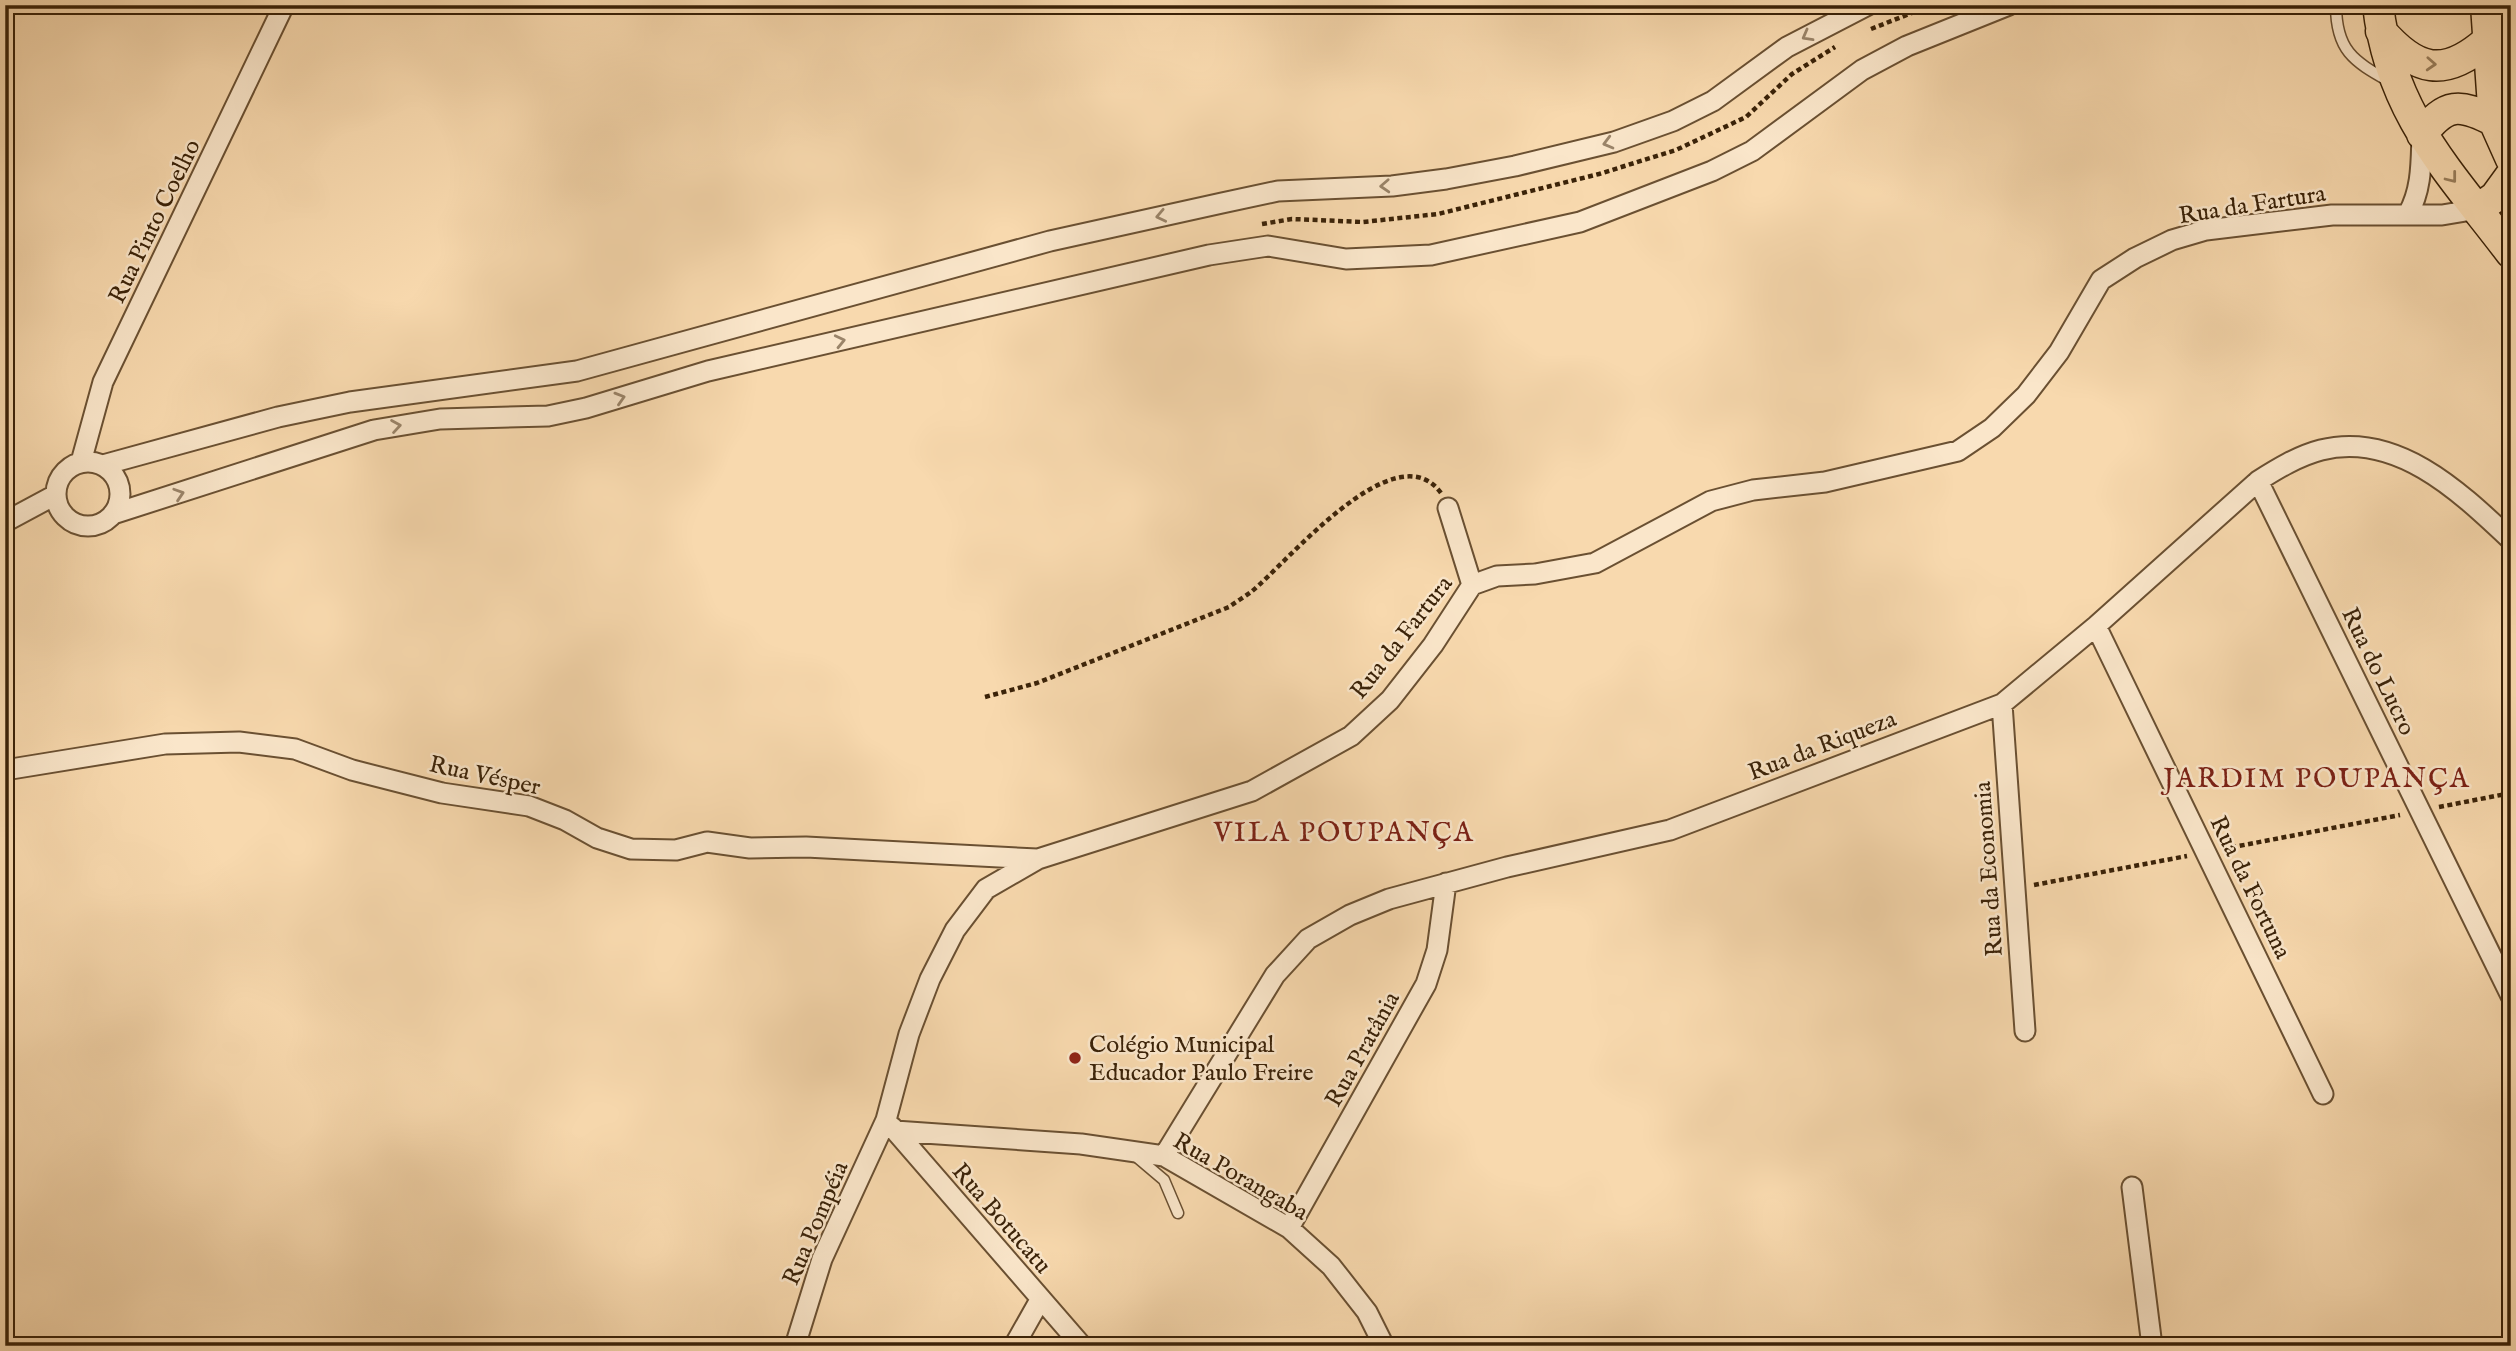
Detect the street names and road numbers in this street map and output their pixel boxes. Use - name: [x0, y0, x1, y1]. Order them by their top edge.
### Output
- street label: Rua Pinto Coelho: [102, 134, 209, 309]
- street label: Rua da Fartura: [2176, 178, 2329, 232]
- street label: Rua da Fartura: [1344, 569, 1461, 706]
- street label: Rua do Lucro: [2333, 603, 2422, 741]
- street label: Rua da Riqueza: [1744, 704, 1901, 789]
- street label: Rua Vésper: [426, 750, 543, 803]
- street label: Rua da Economia: [1968, 780, 2011, 957]
- street label: Rua da Fortuna: [2202, 811, 2298, 965]
- street label: Rua Pratânia: [1319, 986, 1408, 1113]
- street label: Rua Porangaba: [1167, 1126, 1314, 1229]
- street label: Rua Pompéia: [776, 1156, 857, 1290]
- street label: Rua Botucatu: [944, 1157, 1058, 1281]

